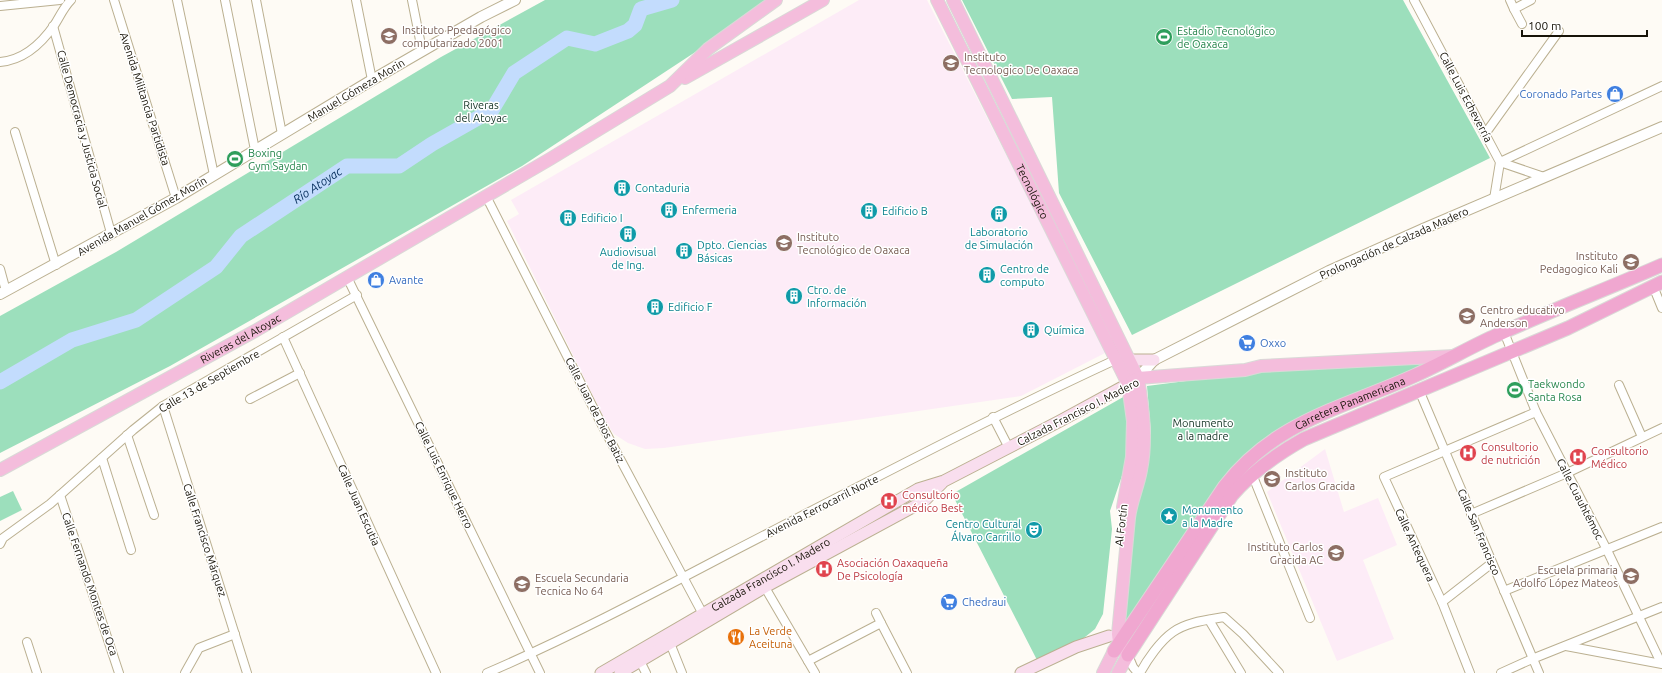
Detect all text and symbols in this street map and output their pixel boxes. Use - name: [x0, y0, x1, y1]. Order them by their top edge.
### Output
- scale bar: [1522, 12, 1647, 38]
- text: 100 m: [1528, 19, 1561, 32]
- place label: Instituto Ppedagógico computarizado 2001: [402, 24, 511, 49]
- place label: Estadio Tecnológico de Oaxaca: [1177, 25, 1275, 50]
- school or university icon: Instituto Ppedagógico computarizado 2001: [379, 26, 399, 46]
- sports icon: Estadio Tecnológico de Oaxaca: [1154, 27, 1174, 47]
- street label: Avenida Militancia Partidista: [118, 31, 172, 167]
- street label: Calle Democracia y Justicia Social: [55, 49, 109, 209]
- street label: Calle Luis Echeverría: [1437, 50, 1495, 144]
- place label: Instituto Tecnologico De Oaxaca: [964, 51, 1078, 76]
- school or university icon: Instituto Tecnologico De Oaxaca: [941, 53, 961, 73]
- street label: Manuel Gómeza Morin: [305, 56, 407, 124]
- shop icon: Coronado Partes: [1605, 84, 1625, 104]
- place label: Coronado Partes: [1519, 88, 1602, 100]
- park label: Riveras del Atoyac: [455, 99, 507, 124]
- place label: Boxing Gym Saydan: [248, 147, 308, 172]
- sports icon: Boxing Gym Saydan: [225, 149, 245, 169]
- street label: Tecnológico: [1014, 162, 1051, 221]
- water label: Río Atoyac: [290, 164, 345, 206]
- street label: Avenida Manuel Gómez Morín: [75, 174, 209, 258]
- building icon: Contaduria: [612, 178, 632, 198]
- place label: Contaduria: [635, 182, 690, 194]
- building icon: Enfermeria: [659, 200, 679, 220]
- building icon: Edificio B: [859, 201, 879, 221]
- place label: Enfermeria: [682, 204, 737, 216]
- building icon: Laboratorio de Simulación: [989, 204, 1009, 224]
- place label: Edificio B: [882, 205, 928, 217]
- street label: Prolongación de Calzada Madero: [1318, 205, 1470, 281]
- building icon: Edificio I: [558, 208, 578, 228]
- place label: Edificio I: [581, 212, 623, 224]
- building icon: Audiovisual de Ing.: [618, 224, 638, 244]
- place label: Laboratorio de Simulación: [965, 226, 1033, 251]
- place label: Instituto Tecnológico de Oaxaca: [797, 231, 910, 256]
- school or university icon: Instituto Tecnológico de Oaxaca: [774, 233, 794, 253]
- place label: Dpto. Ciencias Básicas: [697, 239, 767, 264]
- building icon: Dpto. Ciencias Básicas: [674, 241, 694, 261]
- place label: Audiovisual de Ing.: [600, 246, 656, 271]
- place label: Instituto Pedagogico Kali: [1540, 250, 1618, 275]
- school or university icon: Instituto Pedagogico Kali: [1621, 252, 1641, 272]
- place label: Centro de computo: [1000, 263, 1049, 288]
- building icon: Centro de computo: [977, 265, 997, 285]
- shop icon: Avante: [366, 270, 386, 290]
- place label: Avante: [389, 274, 424, 286]
- place label: Ctro. de Información: [807, 284, 867, 309]
- building icon: Ctro. de Información: [784, 286, 804, 306]
- building icon: Edificio F: [645, 297, 665, 317]
- place label: Edificio F: [668, 301, 713, 313]
- place label: Centro educativo Anderson: [1480, 304, 1565, 329]
- school or university icon: Centro educativo Anderson: [1457, 306, 1477, 326]
- street label: Riveras del Atoyac: [198, 311, 283, 366]
- building icon: Química: [1021, 320, 1041, 340]
- place label: Química: [1044, 324, 1084, 336]
- supermarket icon: Oxxo: [1237, 333, 1257, 353]
- place label: Oxxo: [1260, 337, 1286, 349]
- street label: Calle 13 de Septiembre: [157, 347, 261, 415]
- street label: Calle Juan de Dios Batiz: [563, 355, 627, 465]
- street label: Carretera Panamericana: [1293, 375, 1407, 432]
- street label: Calzada Francisco I. Madero: [1015, 376, 1141, 448]
- place label: Taekwondo Santa Rosa: [1528, 378, 1585, 403]
- sports icon: Taekwondo Santa Rosa: [1505, 380, 1525, 400]
- park label: Monumento a la madre: [1172, 417, 1234, 442]
- street label: Calle Luis Enrique Herro: [413, 419, 475, 531]
- place label: Consultorio de nutrición: [1481, 441, 1540, 466]
- hospital icon: Consultorio de nutrición: [1458, 443, 1478, 463]
- place label: Consultorio Médico: [1591, 445, 1648, 470]
- hospital icon: Consultorio Médico: [1568, 447, 1588, 467]
- street label: Calle Cuauhtémoc: [1554, 456, 1606, 542]
- street label: Calle Juan Escutia: [336, 462, 382, 548]
- place label: Instituto Carlos Gracida: [1285, 467, 1355, 492]
- school or university icon: Instituto Carlos Gracida: [1262, 469, 1282, 489]
- street label: Avenida Ferrocarril Norte: [764, 472, 880, 540]
- street label: Calle Francisco Márquez: [181, 482, 229, 598]
- street label: Calle San Francisco: [1455, 487, 1503, 577]
- place label: Consultorio médico Best: [902, 489, 964, 514]
- hospital icon: Consultorio médico Best: [879, 491, 899, 511]
- street label: Al Fortín: [1112, 503, 1130, 547]
- place label: Monumento a la Madre: [1182, 504, 1243, 529]
- place icon: Monumento a la Madre: [1159, 506, 1179, 526]
- street label: Calle Antequera: [1393, 507, 1437, 583]
- street label: Calle Fernando Montes de Oca: [60, 511, 120, 657]
- place label: Centro Cultural Álvaro Carrillo: [945, 518, 1021, 543]
- theatre icon: Centro Cultural Álvaro Carrillo: [1024, 520, 1044, 540]
- street label: Calzada Francisco I. Madero: [709, 535, 832, 614]
- place label: Instituto Carlos Gracida AC: [1248, 541, 1323, 566]
- school or university icon: Instituto Carlos Gracida AC: [1326, 543, 1346, 563]
- place label: Asociación Oaxaqueña De Psicología: [837, 557, 948, 582]
- hospital icon: Asociación Oaxaqueña De Psicología: [814, 559, 834, 579]
- place label: Escuela primaria Adolfo López Mateos: [1513, 564, 1618, 589]
- school or university icon: Escuela primaria Adolfo López Mateos: [1621, 566, 1641, 586]
- place label: Escuela Secundaria Tecnica No 64: [535, 572, 629, 597]
- school or university icon: Escuela Secundaria Tecnica No 64: [512, 574, 532, 594]
- supermarket icon: Chedraui: [939, 592, 959, 612]
- place label: Chedraui: [962, 596, 1006, 608]
- place label: La Verde Aceituna: [749, 625, 793, 650]
- restaurant icon: La Verde Aceituna: [726, 627, 746, 647]

